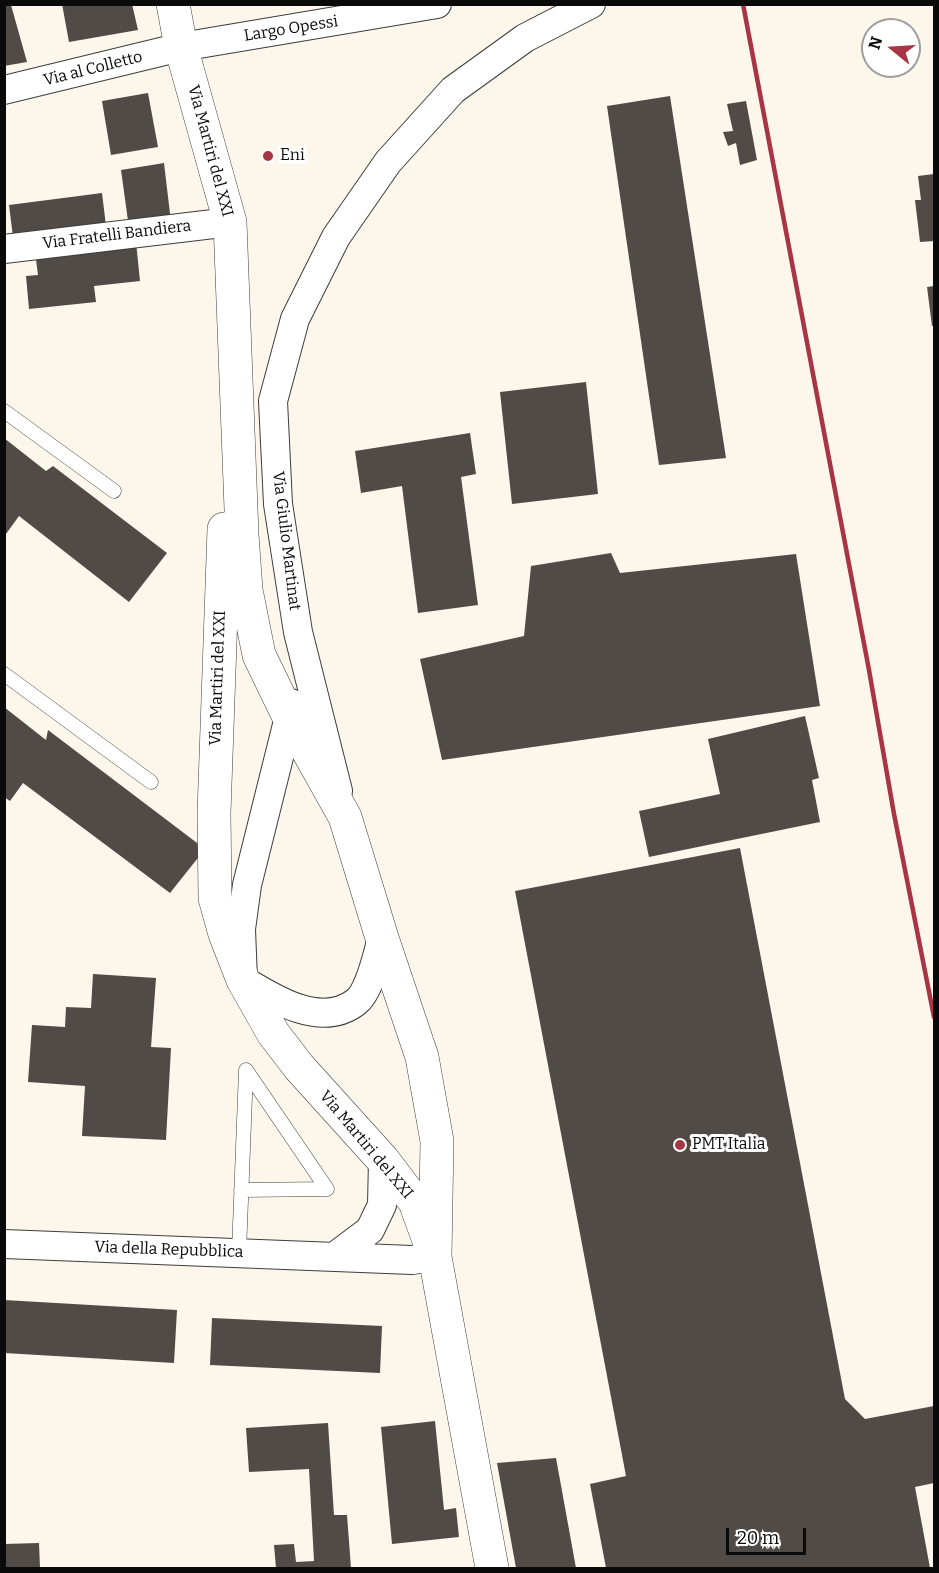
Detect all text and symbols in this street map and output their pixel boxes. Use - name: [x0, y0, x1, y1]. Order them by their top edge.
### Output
- street label: Largo Opessi: [242, 12, 340, 46]
- north arrow: [861, 18, 921, 78]
- text: N: [864, 34, 886, 52]
- street label: Via al Colletto: [42, 47, 144, 91]
- street label: Via Martiri del XXI: [183, 83, 237, 219]
- place label: Eni: [280, 146, 305, 166]
- marker: Eni: [261, 149, 275, 163]
- street label: Via Fratelli Bandiera: [42, 216, 192, 254]
- street label: Via Giulio Martinat: [268, 470, 304, 612]
- street label: Via Martiri del XXI: [206, 610, 230, 746]
- street label: Via Martiri del XXI: [315, 1087, 417, 1203]
- place label: PMT Italia: [692, 1135, 766, 1155]
- marker: PMT Italia: [673, 1138, 687, 1152]
- street label: Via della Repubblica: [94, 1238, 244, 1262]
- scale bar: [729, 1516, 808, 1554]
- text: 20 m: [737, 1527, 779, 1549]

